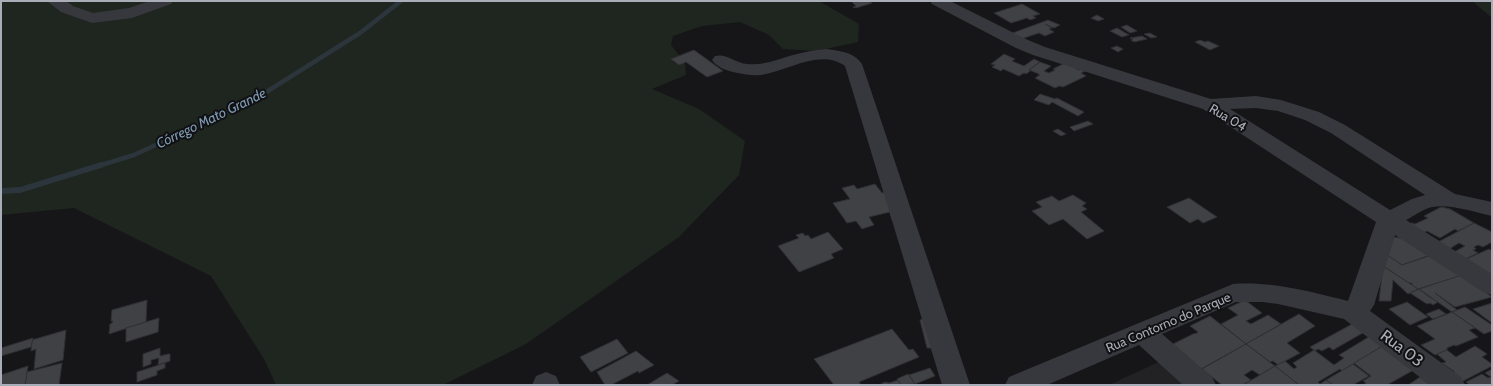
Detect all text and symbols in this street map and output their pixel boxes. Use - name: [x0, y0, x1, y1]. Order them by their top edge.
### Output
- water label: Córrego Mato Grande: [153, 83, 269, 152]
- street label: Rua 04: [1207, 100, 1250, 134]
- street label: Rua Contorno do Parque: [1103, 288, 1233, 356]
- street label: Rua 03: [1377, 326, 1427, 370]

